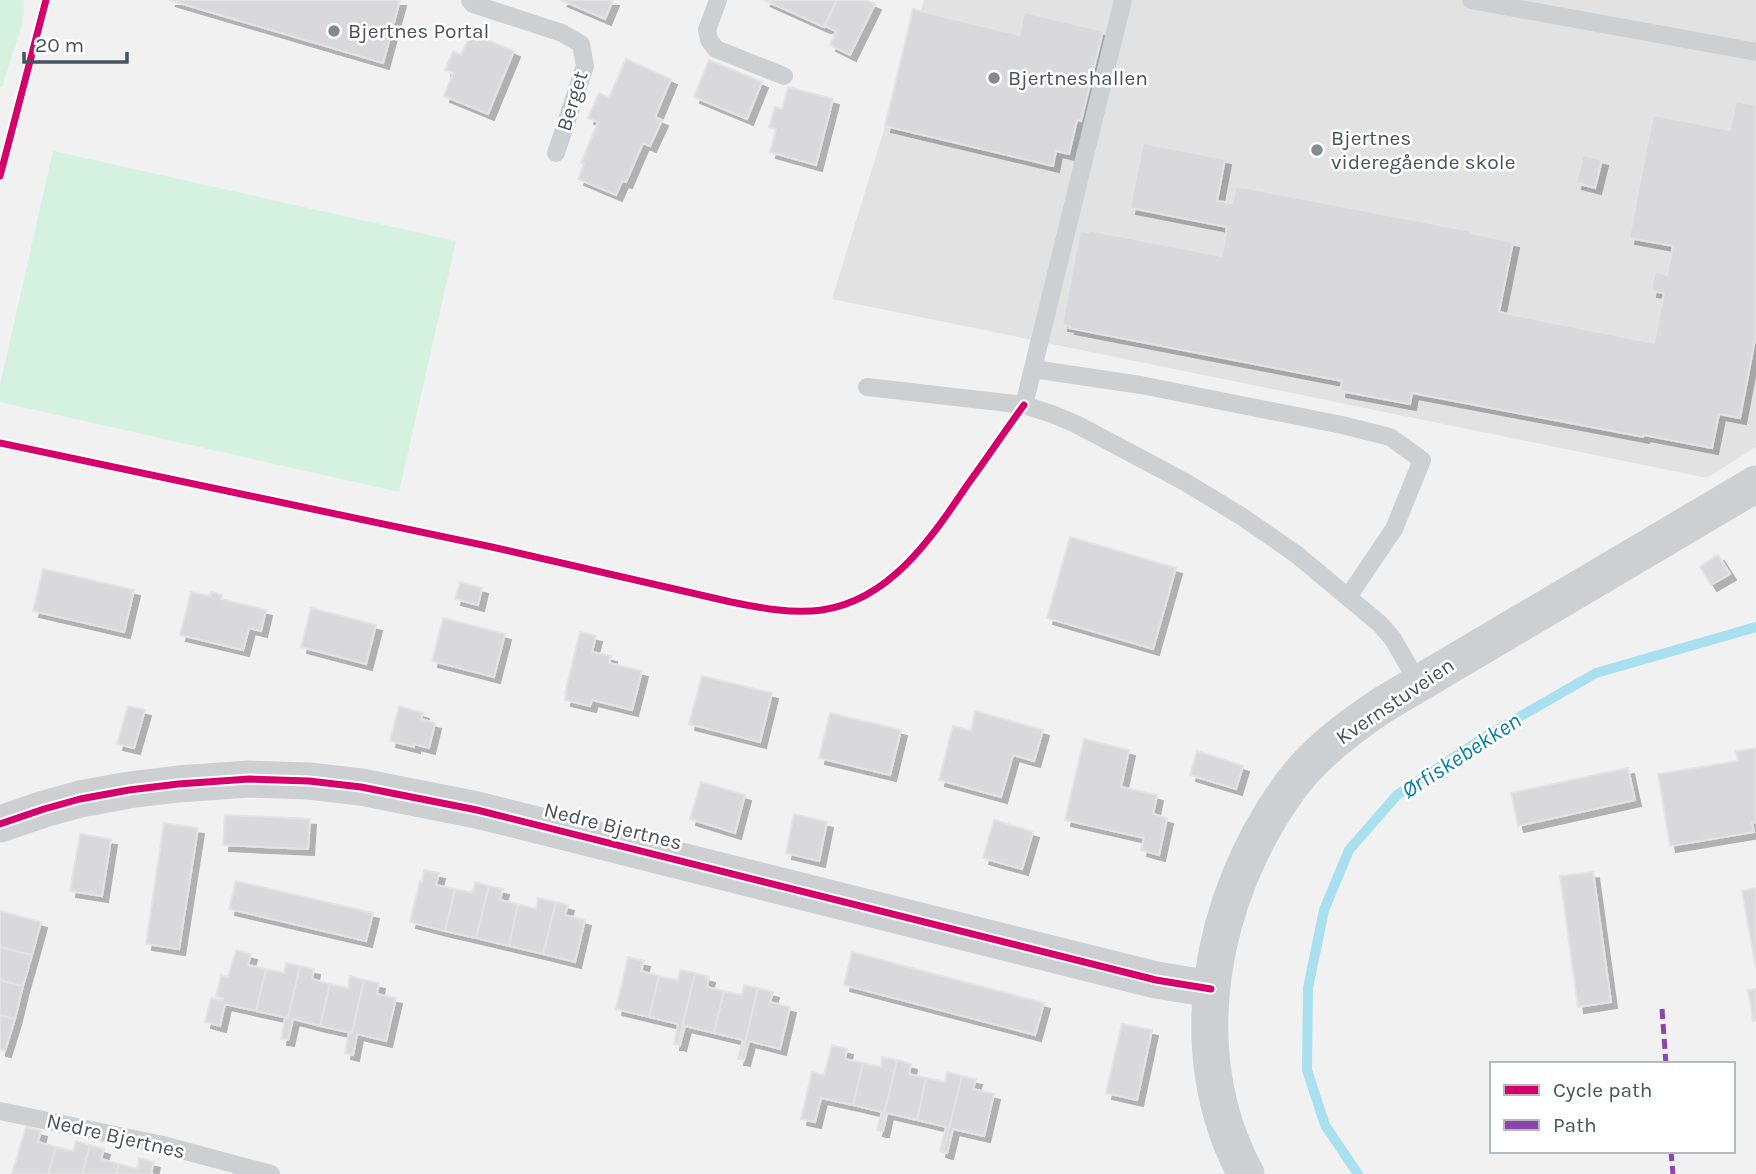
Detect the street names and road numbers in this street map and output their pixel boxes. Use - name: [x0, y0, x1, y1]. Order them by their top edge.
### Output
- street label: Berget: [552, 68, 593, 134]
- street label: Kvernstuveien: [1331, 653, 1459, 749]
- street label: Nedre Bjertnes: [542, 797, 684, 855]
- street label: Nedre Bjertnes: [44, 1108, 188, 1164]

